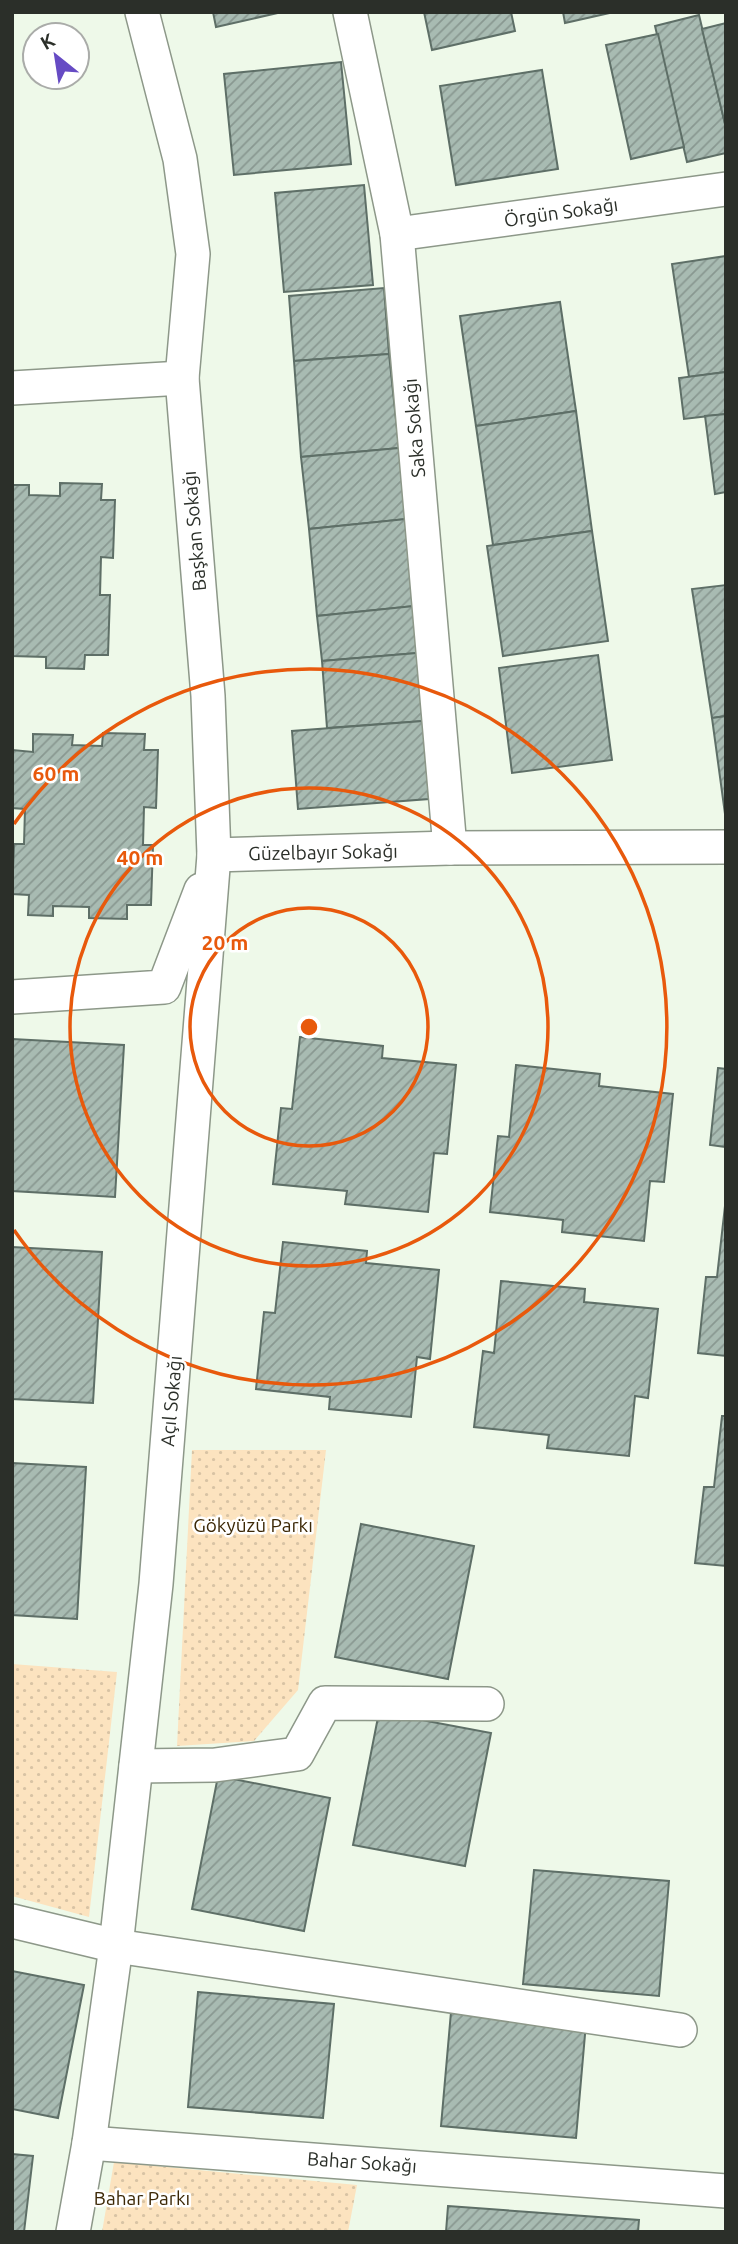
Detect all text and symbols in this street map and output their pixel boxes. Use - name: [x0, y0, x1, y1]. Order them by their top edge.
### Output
- north arrow: [21, 21, 91, 91]
- text: K: [37, 28, 59, 54]
- street label: Örgün Sokağı: [503, 193, 619, 231]
- street label: Saka Sokağı: [399, 378, 429, 478]
- street label: Başkan Sokağı: [178, 470, 210, 592]
- text: 60 m: [33, 761, 79, 785]
- street label: Güzelbayır Sokağı: [248, 840, 398, 864]
- text: 40 m: [117, 845, 163, 869]
- text: 20 m: [202, 930, 248, 954]
- centre of rings: [297, 1015, 321, 1039]
- street label: Açıl Sokağı: [156, 1355, 186, 1447]
- park label: Gökyüzü Parkı: [193, 1514, 313, 1536]
- street label: Bahar Sokağı: [306, 2147, 418, 2177]
- park label: Bahar Parkı: [94, 2187, 190, 2209]

